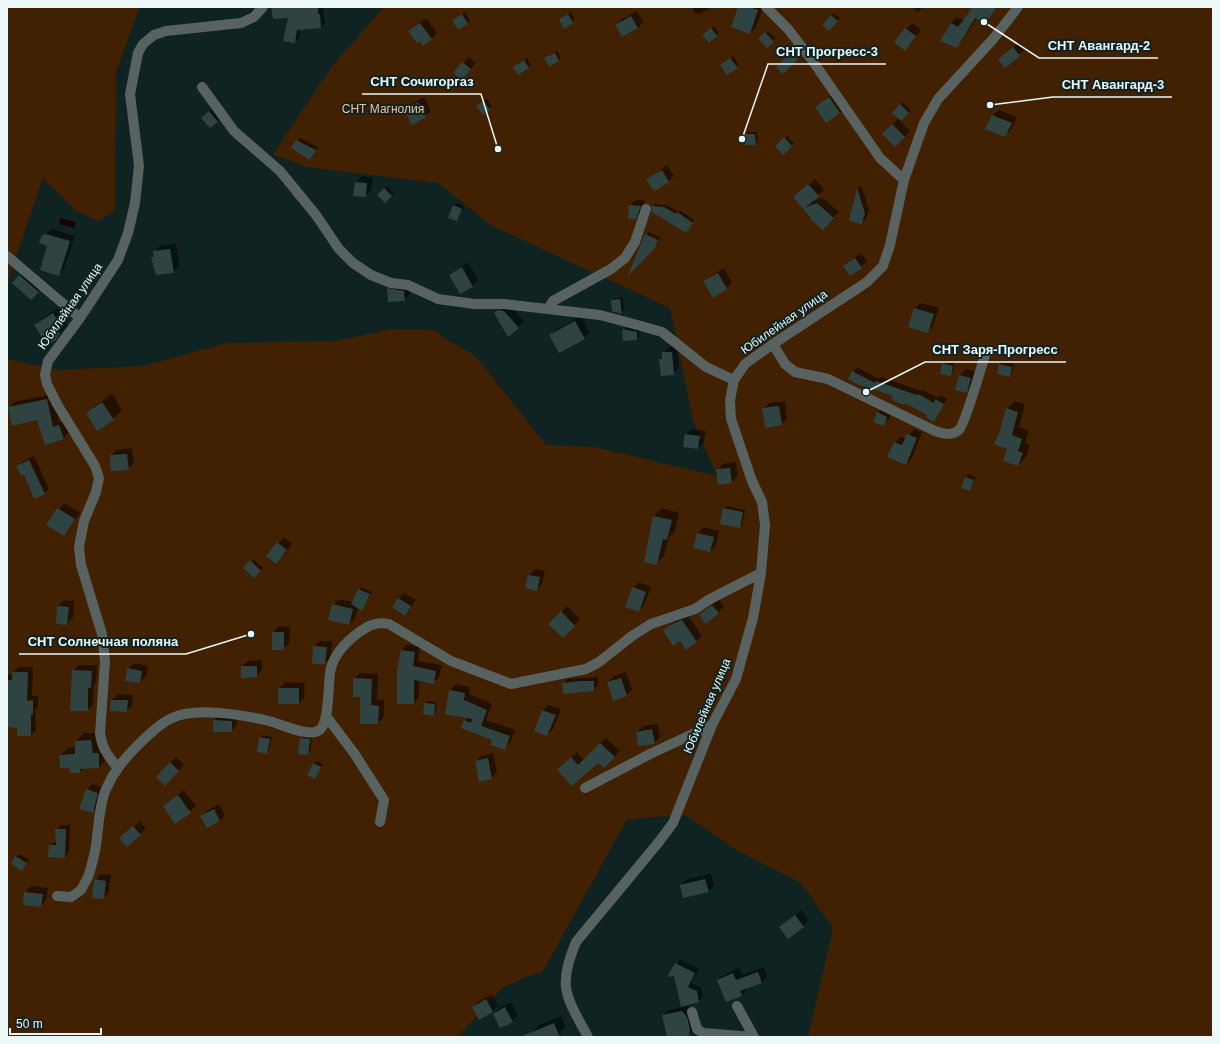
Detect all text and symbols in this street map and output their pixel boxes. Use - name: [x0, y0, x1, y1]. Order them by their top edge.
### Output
- callout: СНТ Авангард-2: [1039, 33, 1158, 58]
- text: СНТ Авангард-2: [1048, 38, 1150, 53]
- callout: СНТ Прогресс-3: [768, 39, 886, 64]
- text: СНТ Прогресс-3: [776, 44, 878, 59]
- callout: СНТ Сочигоргаз: [362, 69, 481, 94]
- callout: СНТ Авангард-3: [1053, 72, 1172, 97]
- text: СНТ Сочигоргаз: [370, 74, 474, 89]
- text: СНТ Авангард-3: [1062, 77, 1164, 92]
- park label: СНТ Магнолия: [342, 102, 424, 116]
- street label: Юбилейная улица: [35, 260, 105, 352]
- street label: Юбилейная улица: [738, 287, 830, 357]
- callout: СНТ Заря-Прогресс: [925, 337, 1066, 362]
- text: СНТ Заря-Прогресс: [932, 342, 1058, 357]
- callout: СНТ Солнечная поляна: [19, 629, 186, 654]
- text: СНТ Солнечная поляна: [28, 634, 179, 649]
- street label: Юбилейная улица: [681, 656, 734, 756]
- scale bar: [10, 1010, 101, 1036]
- text: 50 m: [16, 1017, 43, 1031]

